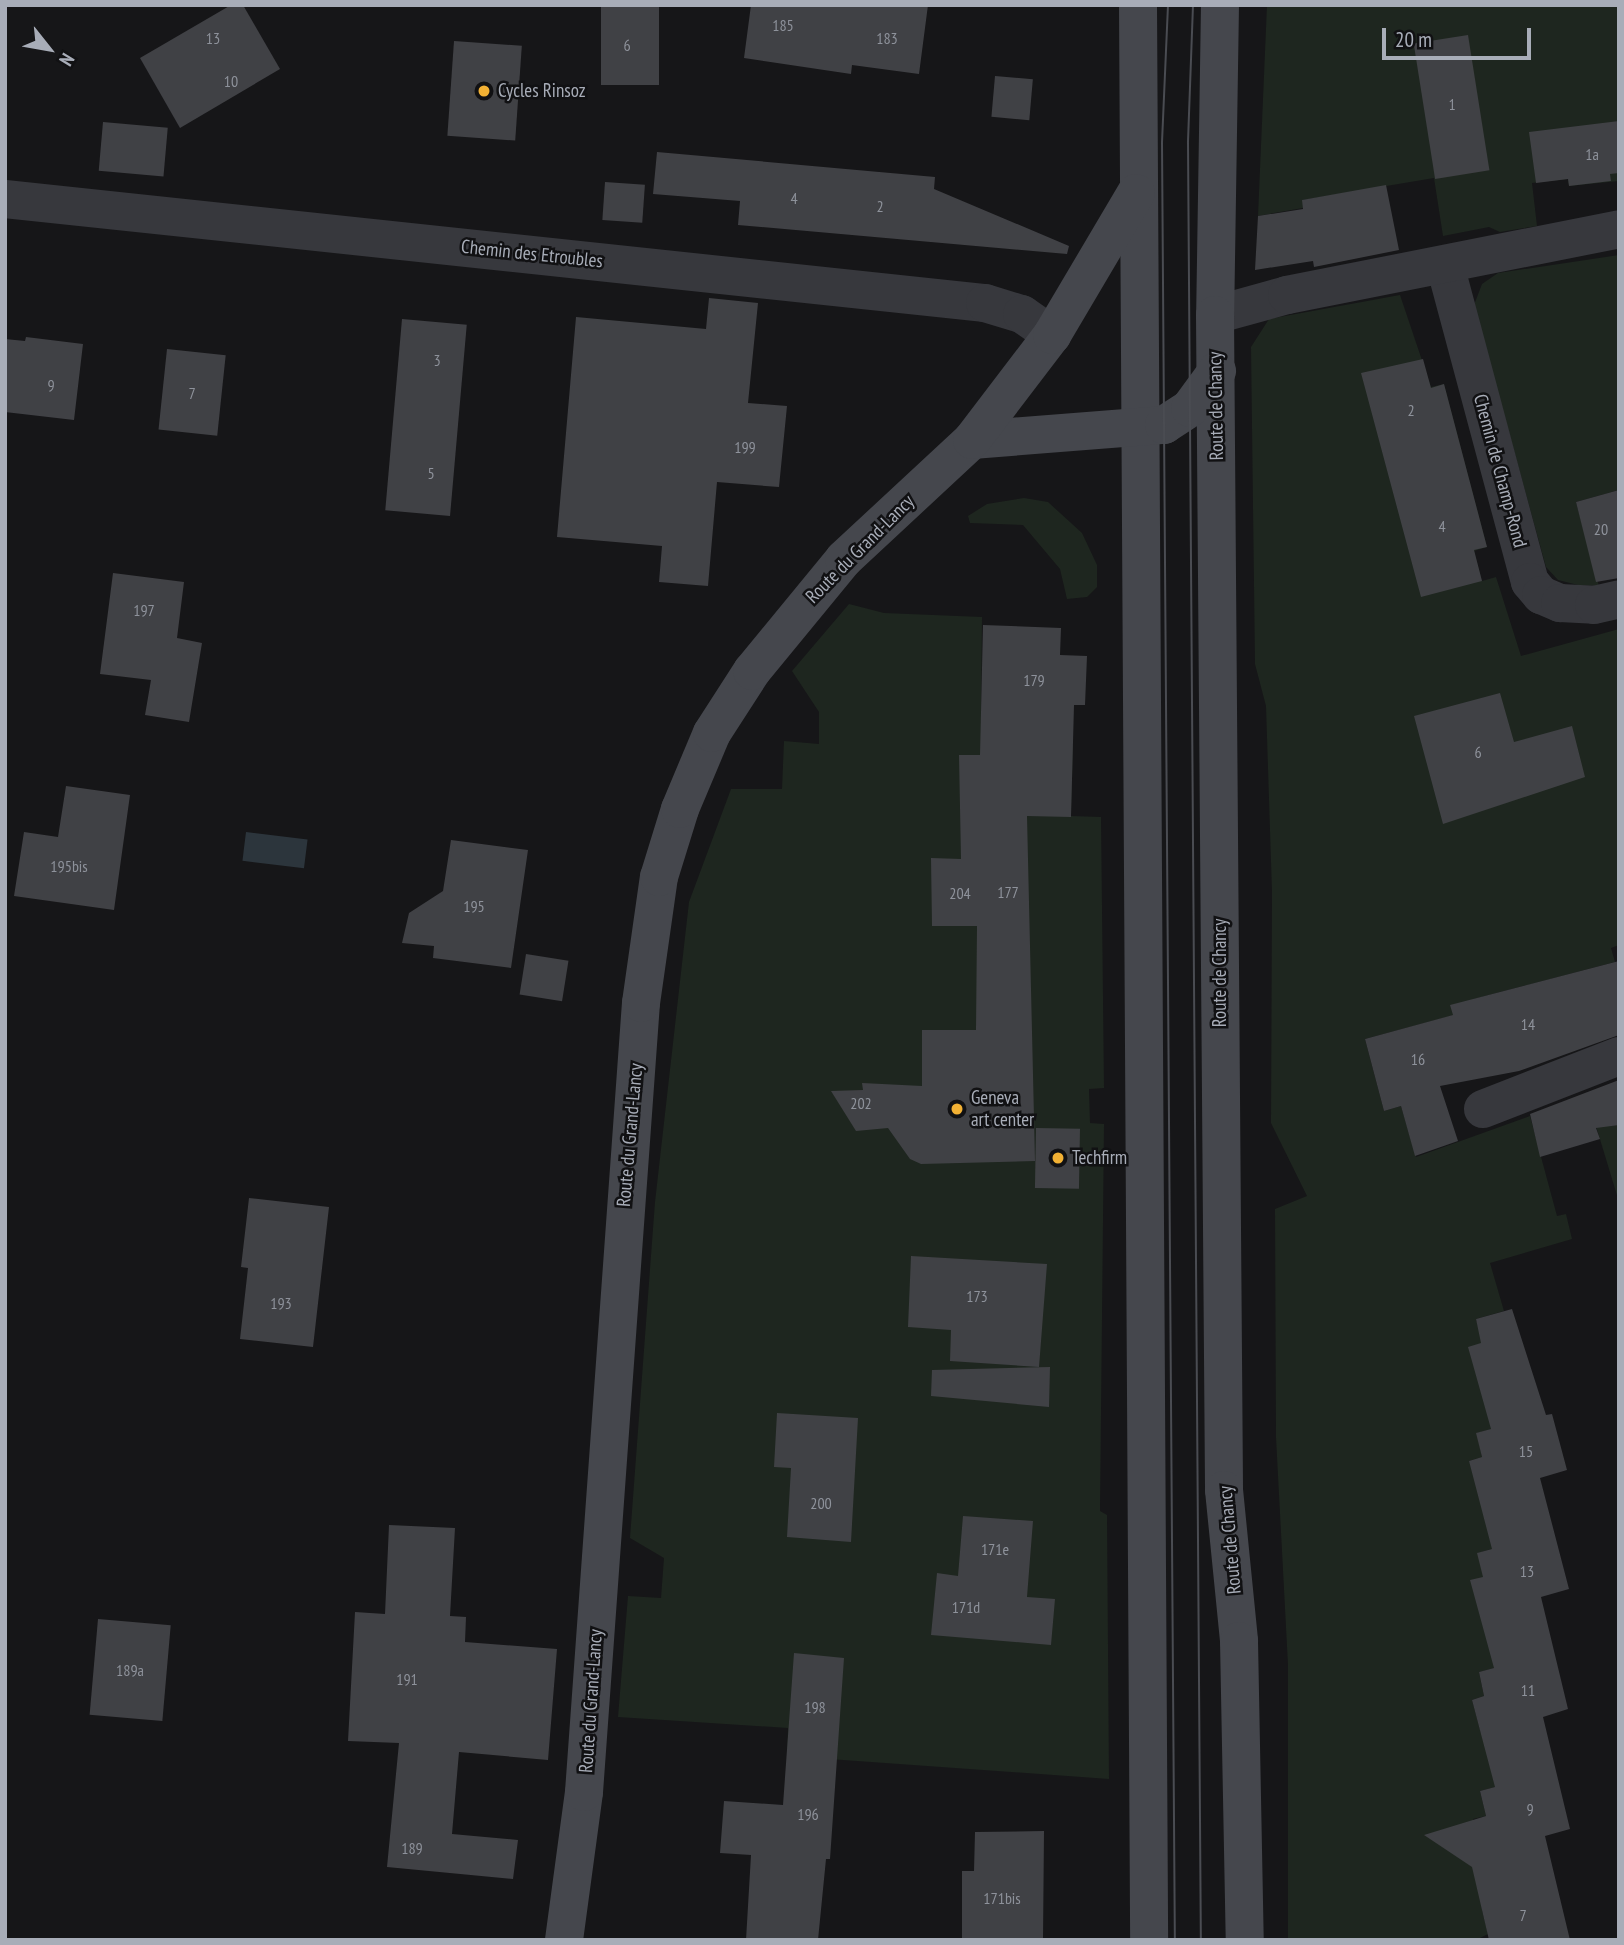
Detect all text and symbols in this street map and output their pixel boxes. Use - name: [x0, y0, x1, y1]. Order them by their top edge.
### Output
- north arrow: [14, 14, 84, 84]
- scale bar: [1386, 14, 1535, 58]
- house number: 185: [772, 15, 794, 35]
- text: 20 m: [1395, 26, 1432, 53]
- house number: 13: [206, 28, 220, 48]
- house number: 183: [876, 28, 898, 48]
- house number: 6: [623, 35, 631, 55]
- text: N: [54, 49, 80, 70]
- house number: 10: [224, 71, 238, 91]
- place label: Cycles Rinsoz: [498, 80, 585, 102]
- marker: Cycles Rinsoz: [476, 83, 492, 99]
- house number: 1: [1448, 94, 1456, 114]
- house number: 1a: [1585, 144, 1599, 164]
- house number: 4: [790, 188, 798, 208]
- house number: 2: [876, 196, 884, 216]
- street label: Chemin des Etroubles: [460, 235, 604, 273]
- house number: 3: [433, 350, 441, 370]
- street label: Route de Chancy: [1204, 352, 1228, 460]
- house number: 9: [47, 375, 55, 395]
- house number: 7: [188, 383, 196, 403]
- street label: Chemin de Champ-Rond: [1469, 392, 1531, 550]
- house number: 2: [1407, 400, 1415, 420]
- house number: 199: [734, 437, 756, 457]
- house number: 5: [427, 463, 435, 483]
- street label: Route du Grand-Lancy: [801, 490, 919, 608]
- house number: 4: [1438, 516, 1446, 536]
- house number: 20: [1594, 519, 1608, 539]
- house number: 197: [133, 600, 155, 620]
- house number: 179: [1023, 670, 1045, 690]
- house number: 6: [1474, 742, 1482, 762]
- house number: 195bis: [50, 856, 88, 876]
- house number: 177: [997, 882, 1019, 902]
- house number: 204: [949, 883, 971, 903]
- house number: 195: [463, 896, 485, 916]
- street label: Route de Chancy: [1209, 919, 1231, 1027]
- house number: 14: [1521, 1014, 1535, 1034]
- house number: 16: [1411, 1049, 1425, 1069]
- street label: Route du Grand-Lancy: [612, 1062, 648, 1208]
- place label: Geneva art center: [971, 1087, 1034, 1131]
- house number: 202: [850, 1093, 872, 1113]
- marker: Geneva art center: [949, 1101, 965, 1117]
- place label: Techfirm: [1072, 1147, 1127, 1169]
- marker: Techfirm: [1050, 1150, 1066, 1166]
- house number: 173: [966, 1286, 988, 1306]
- house number: 193: [270, 1293, 292, 1313]
- house number: 15: [1519, 1441, 1533, 1461]
- street label: Route de Chancy: [1214, 1485, 1246, 1595]
- house number: 200: [810, 1493, 832, 1513]
- house number: 171e: [981, 1539, 1009, 1559]
- house number: 13: [1520, 1561, 1534, 1581]
- house number: 171d: [952, 1597, 980, 1617]
- street label: Route du Grand-Lancy: [575, 1628, 607, 1774]
- house number: 189a: [116, 1660, 144, 1680]
- house number: 191: [396, 1669, 418, 1689]
- house number: 11: [1521, 1680, 1535, 1700]
- house number: 198: [804, 1697, 826, 1717]
- house number: 9: [1526, 1799, 1534, 1819]
- house number: 196: [797, 1804, 819, 1824]
- house number: 189: [401, 1838, 423, 1858]
- house number: 171bis: [983, 1888, 1021, 1908]
- house number: 7: [1519, 1905, 1527, 1925]

